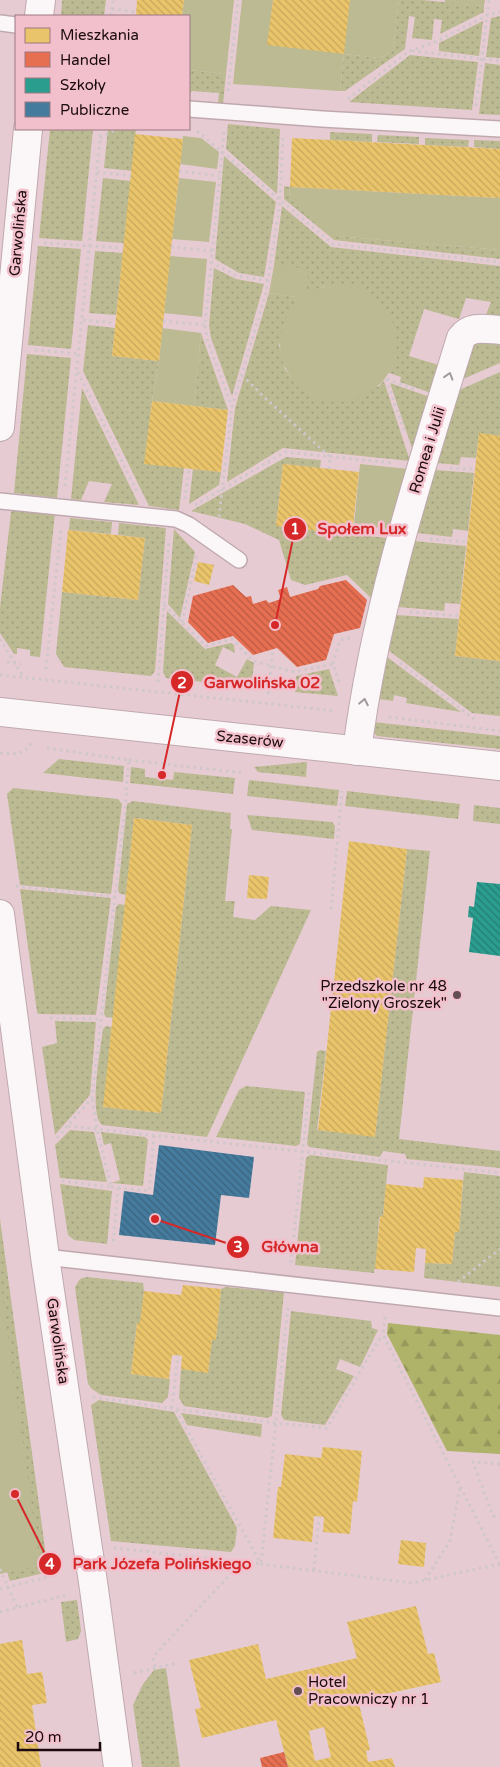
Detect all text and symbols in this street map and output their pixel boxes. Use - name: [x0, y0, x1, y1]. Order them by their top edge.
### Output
- legend: [15, 15, 190, 130]
- text: Mieszkania: [60, 26, 139, 44]
- text: Handel: [60, 51, 111, 69]
- text: Szkoły: [60, 76, 106, 94]
- text: Publiczne: [60, 101, 129, 119]
- street label: Garwolińska: [5, 189, 31, 277]
- one-way arrow: [443, 373, 453, 381]
- street label: Romea i Julii: [405, 405, 449, 495]
- callout: Społem Lux: [283, 513, 417, 544]
- text: Społem Lux: [317, 519, 407, 539]
- text: 1: [290, 520, 300, 538]
- callout: Garwolińska 02: [169, 667, 331, 698]
- text: Garwolińska 02: [204, 673, 320, 693]
- text: 2: [177, 674, 187, 692]
- one-way arrow: [358, 698, 368, 707]
- street label: Szaserów: [216, 727, 284, 751]
- place label: Przedszkole nr 48 "Zielony Groszek": [320, 977, 447, 1012]
- marker: Przedszkole nr 48 "Zielony Groszek": [451, 989, 463, 1001]
- callout: Główna: [226, 1231, 328, 1262]
- text: Główna: [261, 1237, 319, 1257]
- text: 3: [233, 1238, 243, 1256]
- street label: Garwolińska: [43, 1297, 73, 1385]
- callout: Park Józefa Polińskiego: [38, 1548, 262, 1579]
- text: Park Józefa Polińskiego: [73, 1554, 252, 1574]
- text: 4: [45, 1555, 55, 1573]
- place label: Hotel Pracowniczy nr 1: [308, 1673, 429, 1708]
- marker: Hotel Pracowniczy nr 1: [292, 1685, 304, 1697]
- scale bar: [18, 1720, 100, 1752]
- text: 20 m: [25, 1728, 62, 1746]

